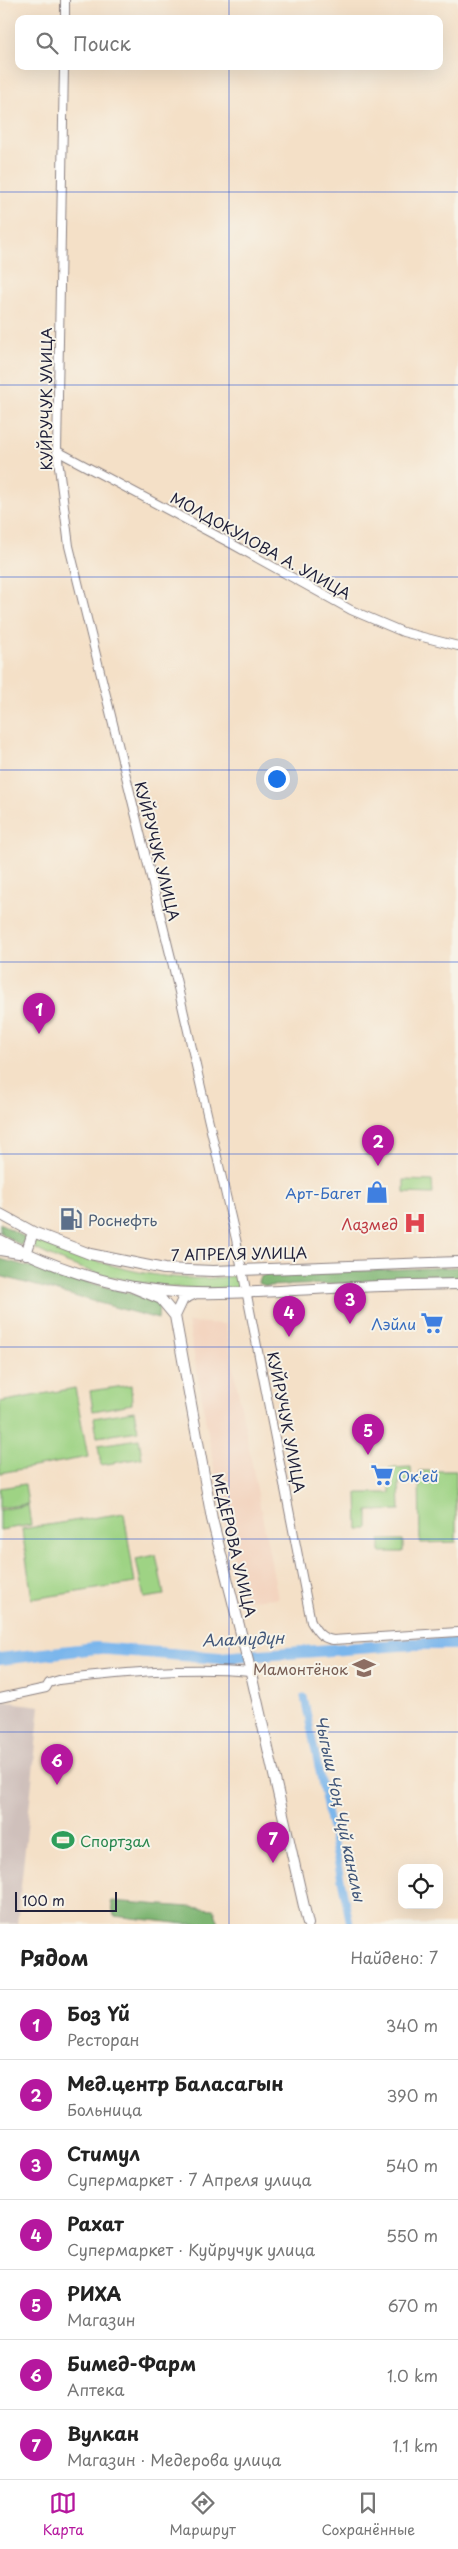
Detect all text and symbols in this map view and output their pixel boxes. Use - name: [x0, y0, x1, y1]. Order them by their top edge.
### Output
- search box: [15, 15, 443, 70]
- icon: search: [33, 29, 61, 57]
- text: Поиск: [73, 29, 131, 57]
- street label: КУЙРУЧУК УЛИЦА: [34, 327, 57, 471]
- street label: МОЛДОКУЛОВА А. УЛИЦА: [167, 486, 355, 604]
- your location: [264, 766, 290, 792]
- street label: КУЙРУЧУК УЛИЦА: [130, 779, 186, 923]
- pin: 1: [23, 993, 55, 1034]
- pin: 2: [362, 1125, 394, 1166]
- shop icon: Арт-Багет: [364, 1179, 390, 1205]
- place label: Арт-Багет: [285, 1181, 362, 1204]
- fuel station icon: Роснефть: [58, 1206, 84, 1232]
- place label: Роснефть: [88, 1208, 157, 1231]
- hospital icon: Лазмед: [402, 1210, 428, 1236]
- place label: Лазмед: [342, 1212, 398, 1235]
- street label: 7 АПРЕЛЯ УЛИЦА: [171, 1240, 307, 1266]
- pin: 3: [334, 1283, 366, 1324]
- pin: 4: [273, 1296, 305, 1337]
- supermarket icon: Лэйли: [419, 1310, 445, 1336]
- place label: Лэйли: [371, 1312, 416, 1335]
- street label: КУЙРУЧУК УЛИЦА: [262, 1350, 312, 1494]
- pin: 5: [352, 1414, 384, 1455]
- supermarket icon: Ок'ей: [369, 1462, 395, 1488]
- place label: Ок'ей: [398, 1464, 439, 1487]
- street label: МЕДЕРОВА УЛИЦА: [207, 1471, 263, 1619]
- water label: Аламүдүн: [202, 1625, 285, 1651]
- school or university icon: Мамонтёнок: [351, 1655, 377, 1681]
- place label: Мамонтёнок: [253, 1657, 348, 1680]
- water label: Чыгыш Чоң Чүй каналы: [310, 1713, 373, 1904]
- pin: 6: [41, 1744, 73, 1785]
- pin: 7: [257, 1822, 289, 1863]
- sports icon: Спортзал: [50, 1827, 76, 1853]
- place label: Спортзал: [80, 1829, 150, 1852]
- map controls: [398, 1864, 443, 1909]
- button: locate: [398, 1864, 443, 1909]
- scale bar: [15, 1889, 118, 1912]
- text: 100 m: [22, 1890, 65, 1911]
- text: Рядом: [20, 1941, 88, 1973]
- text: Найдено: 7: [351, 1945, 438, 1969]
- text: Боз Үй: [67, 1999, 130, 2027]
- text: 1: [32, 2013, 40, 2037]
- text: 340 m: [386, 2013, 438, 2037]
- text: Ресторан: [67, 2027, 140, 2051]
- text: Мед.центр Баласагын: [67, 2069, 284, 2097]
- text: 2: [30, 2083, 42, 2107]
- text: 390 m: [387, 2083, 438, 2107]
- text: Больница: [67, 2097, 142, 2121]
- text: Стимул: [67, 2139, 140, 2167]
- text: 3: [31, 2153, 41, 2177]
- text: 540 m: [385, 2153, 438, 2177]
- text: Супермаркет · 7 Апреля улица: [67, 2167, 312, 2191]
- text: Рахат: [67, 2209, 124, 2237]
- text: 4: [31, 2223, 41, 2247]
- text: 550 m: [386, 2223, 438, 2247]
- text: Супермаркет · Куйручук улица: [67, 2237, 315, 2261]
- text: РИХА: [67, 2279, 121, 2307]
- text: 5: [31, 2293, 41, 2317]
- text: 670 m: [388, 2293, 438, 2317]
- text: Магазин: [67, 2307, 136, 2331]
- text: Бимед-Фарм: [67, 2349, 196, 2377]
- text: 6: [30, 2363, 42, 2387]
- text: 1.0 km: [387, 2363, 438, 2387]
- text: Аптека: [67, 2377, 124, 2401]
- text: Вулкан: [67, 2419, 139, 2447]
- text: 7: [31, 2433, 41, 2457]
- text: 1.1 km: [392, 2433, 438, 2457]
- text: Магазин · Медерова улица: [67, 2447, 281, 2471]
- tab: Карта: [43, 2489, 84, 2540]
- tab: Маршрут: [170, 2489, 236, 2540]
- tab: Сохранённые: [322, 2489, 415, 2540]

